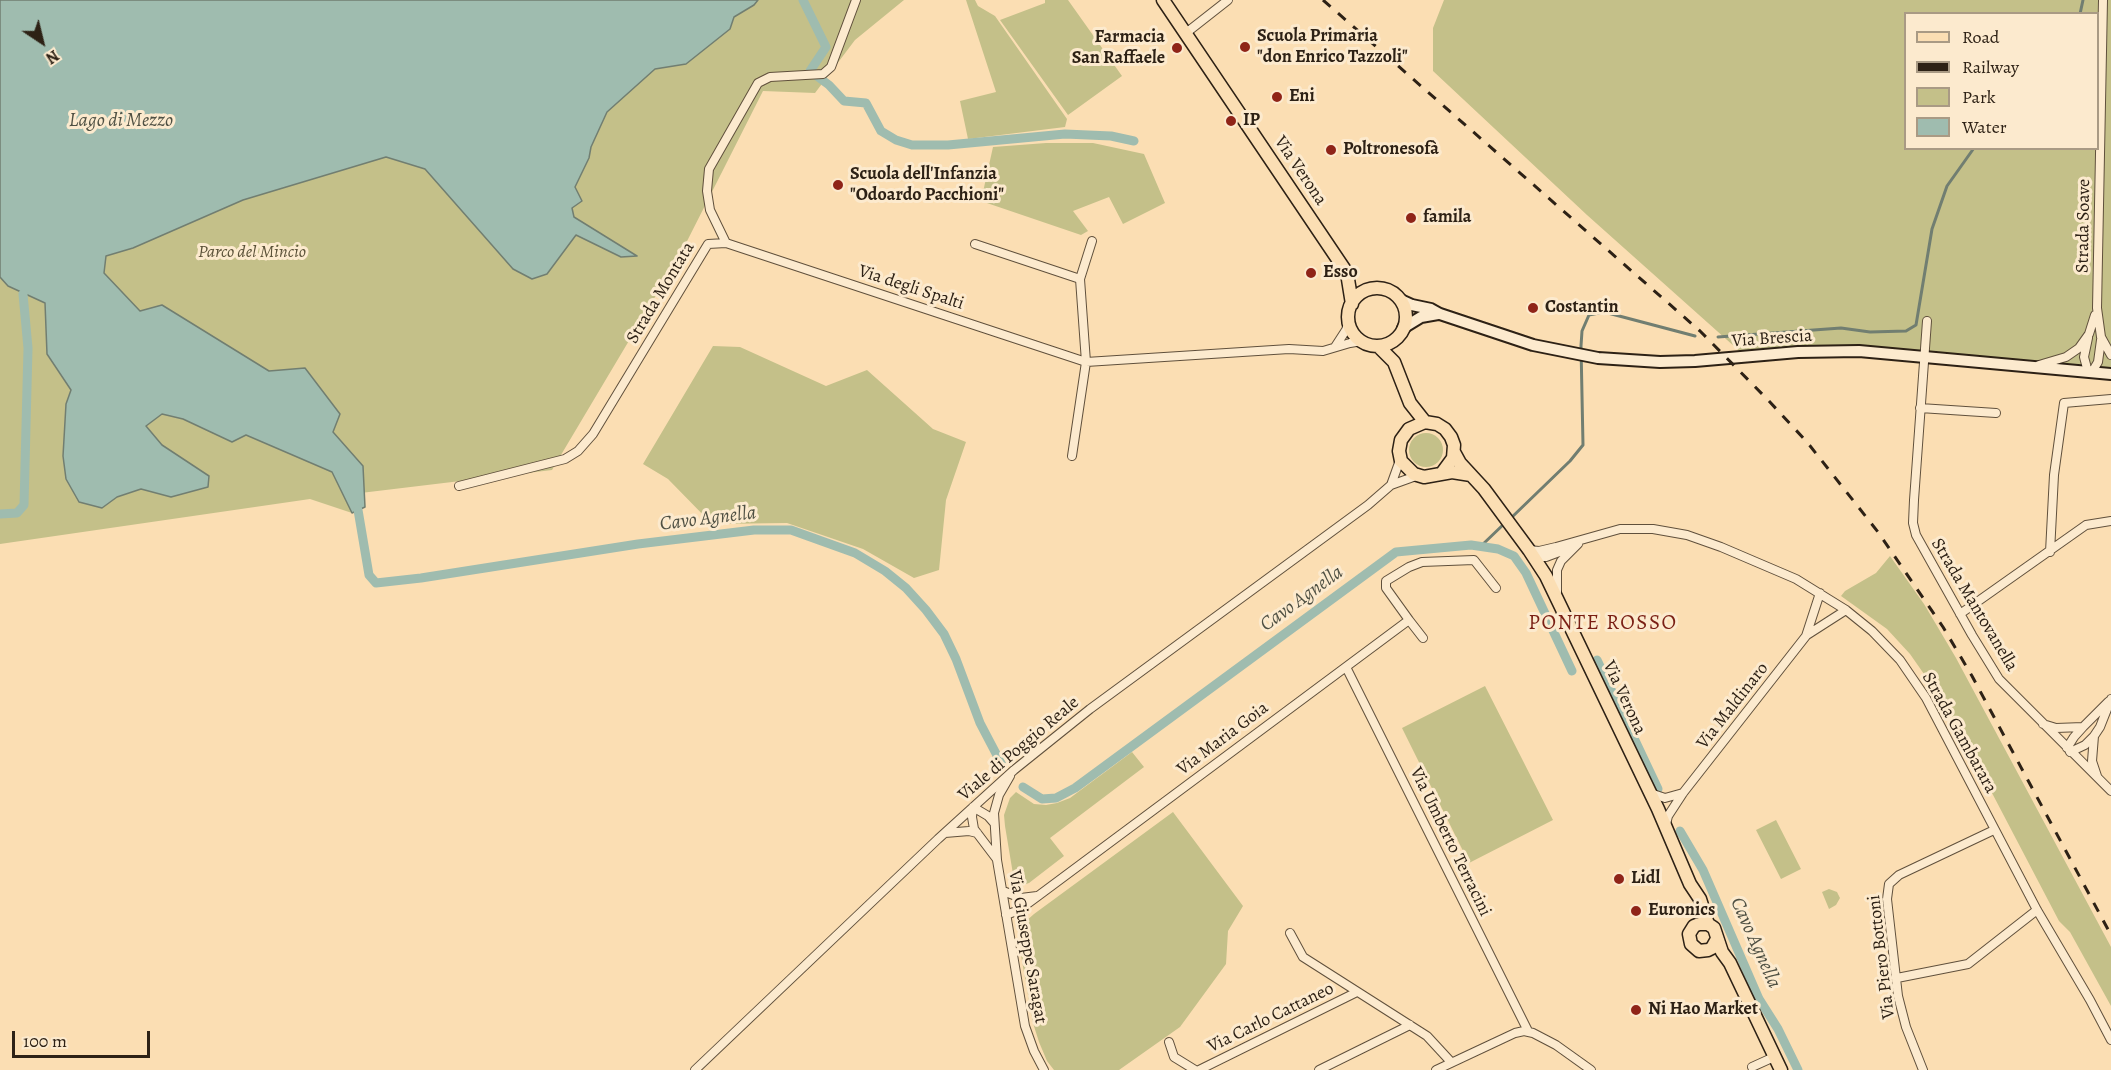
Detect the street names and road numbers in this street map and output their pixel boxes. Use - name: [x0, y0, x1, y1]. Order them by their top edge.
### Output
- street label: Via Verona: [1269, 132, 1331, 210]
- street label: Strada Soave: [2072, 179, 2096, 273]
- street label: Strada Montata: [622, 238, 700, 348]
- street label: Via degli Spalti: [855, 261, 967, 315]
- street label: Via Brescia: [1731, 325, 1813, 353]
- street label: Strada Mantovanella: [1926, 535, 2022, 675]
- street label: Via Verona: [1598, 658, 1650, 738]
- street label: Via Maldinaro: [1693, 658, 1773, 754]
- street label: Strada Gambarara: [1917, 669, 2001, 797]
- street label: Viale di Poggio Reale: [954, 692, 1084, 806]
- street label: Via Maria Goia: [1173, 698, 1273, 780]
- street label: Via Umberto Terracini: [1405, 764, 1495, 920]
- street label: Via Giuseppe Saragat: [1003, 869, 1051, 1025]
- street label: Via Piero Bottoni: [1864, 894, 1900, 1020]
- street label: Via Carlo Cattaneo: [1204, 978, 1338, 1058]

